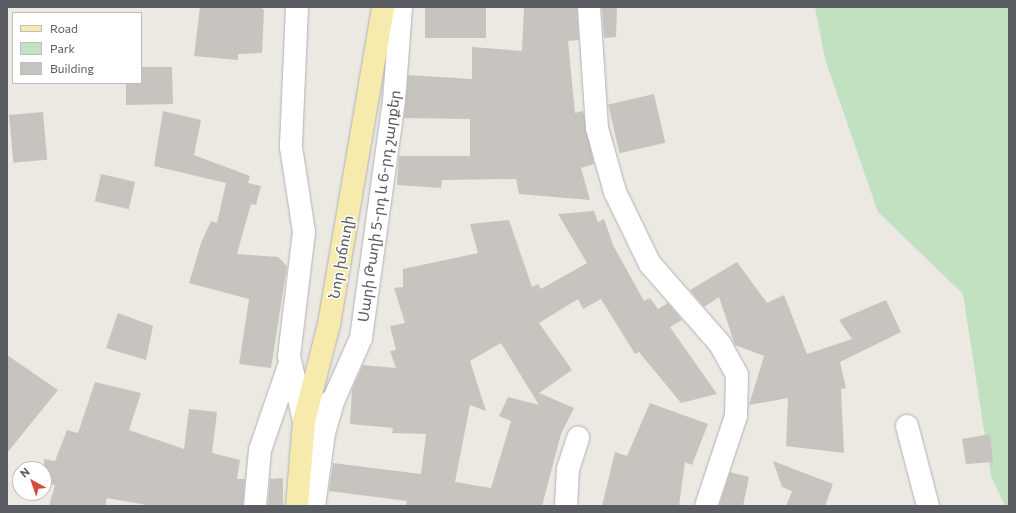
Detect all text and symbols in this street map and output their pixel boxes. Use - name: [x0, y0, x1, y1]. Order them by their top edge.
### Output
- legend: [12, 12, 142, 84]
- text: Road: [50, 21, 78, 35]
- text: Park: [50, 41, 75, 55]
- text: Building: [50, 61, 94, 75]
- street label: Սարի Թաղի 5-րդ և 6-րդ շարքեր: [354, 89, 404, 323]
- street label: Նոր խճուղի: [325, 214, 357, 300]
- north arrow: [12, 461, 52, 501]
- text: N: [17, 465, 32, 480]

